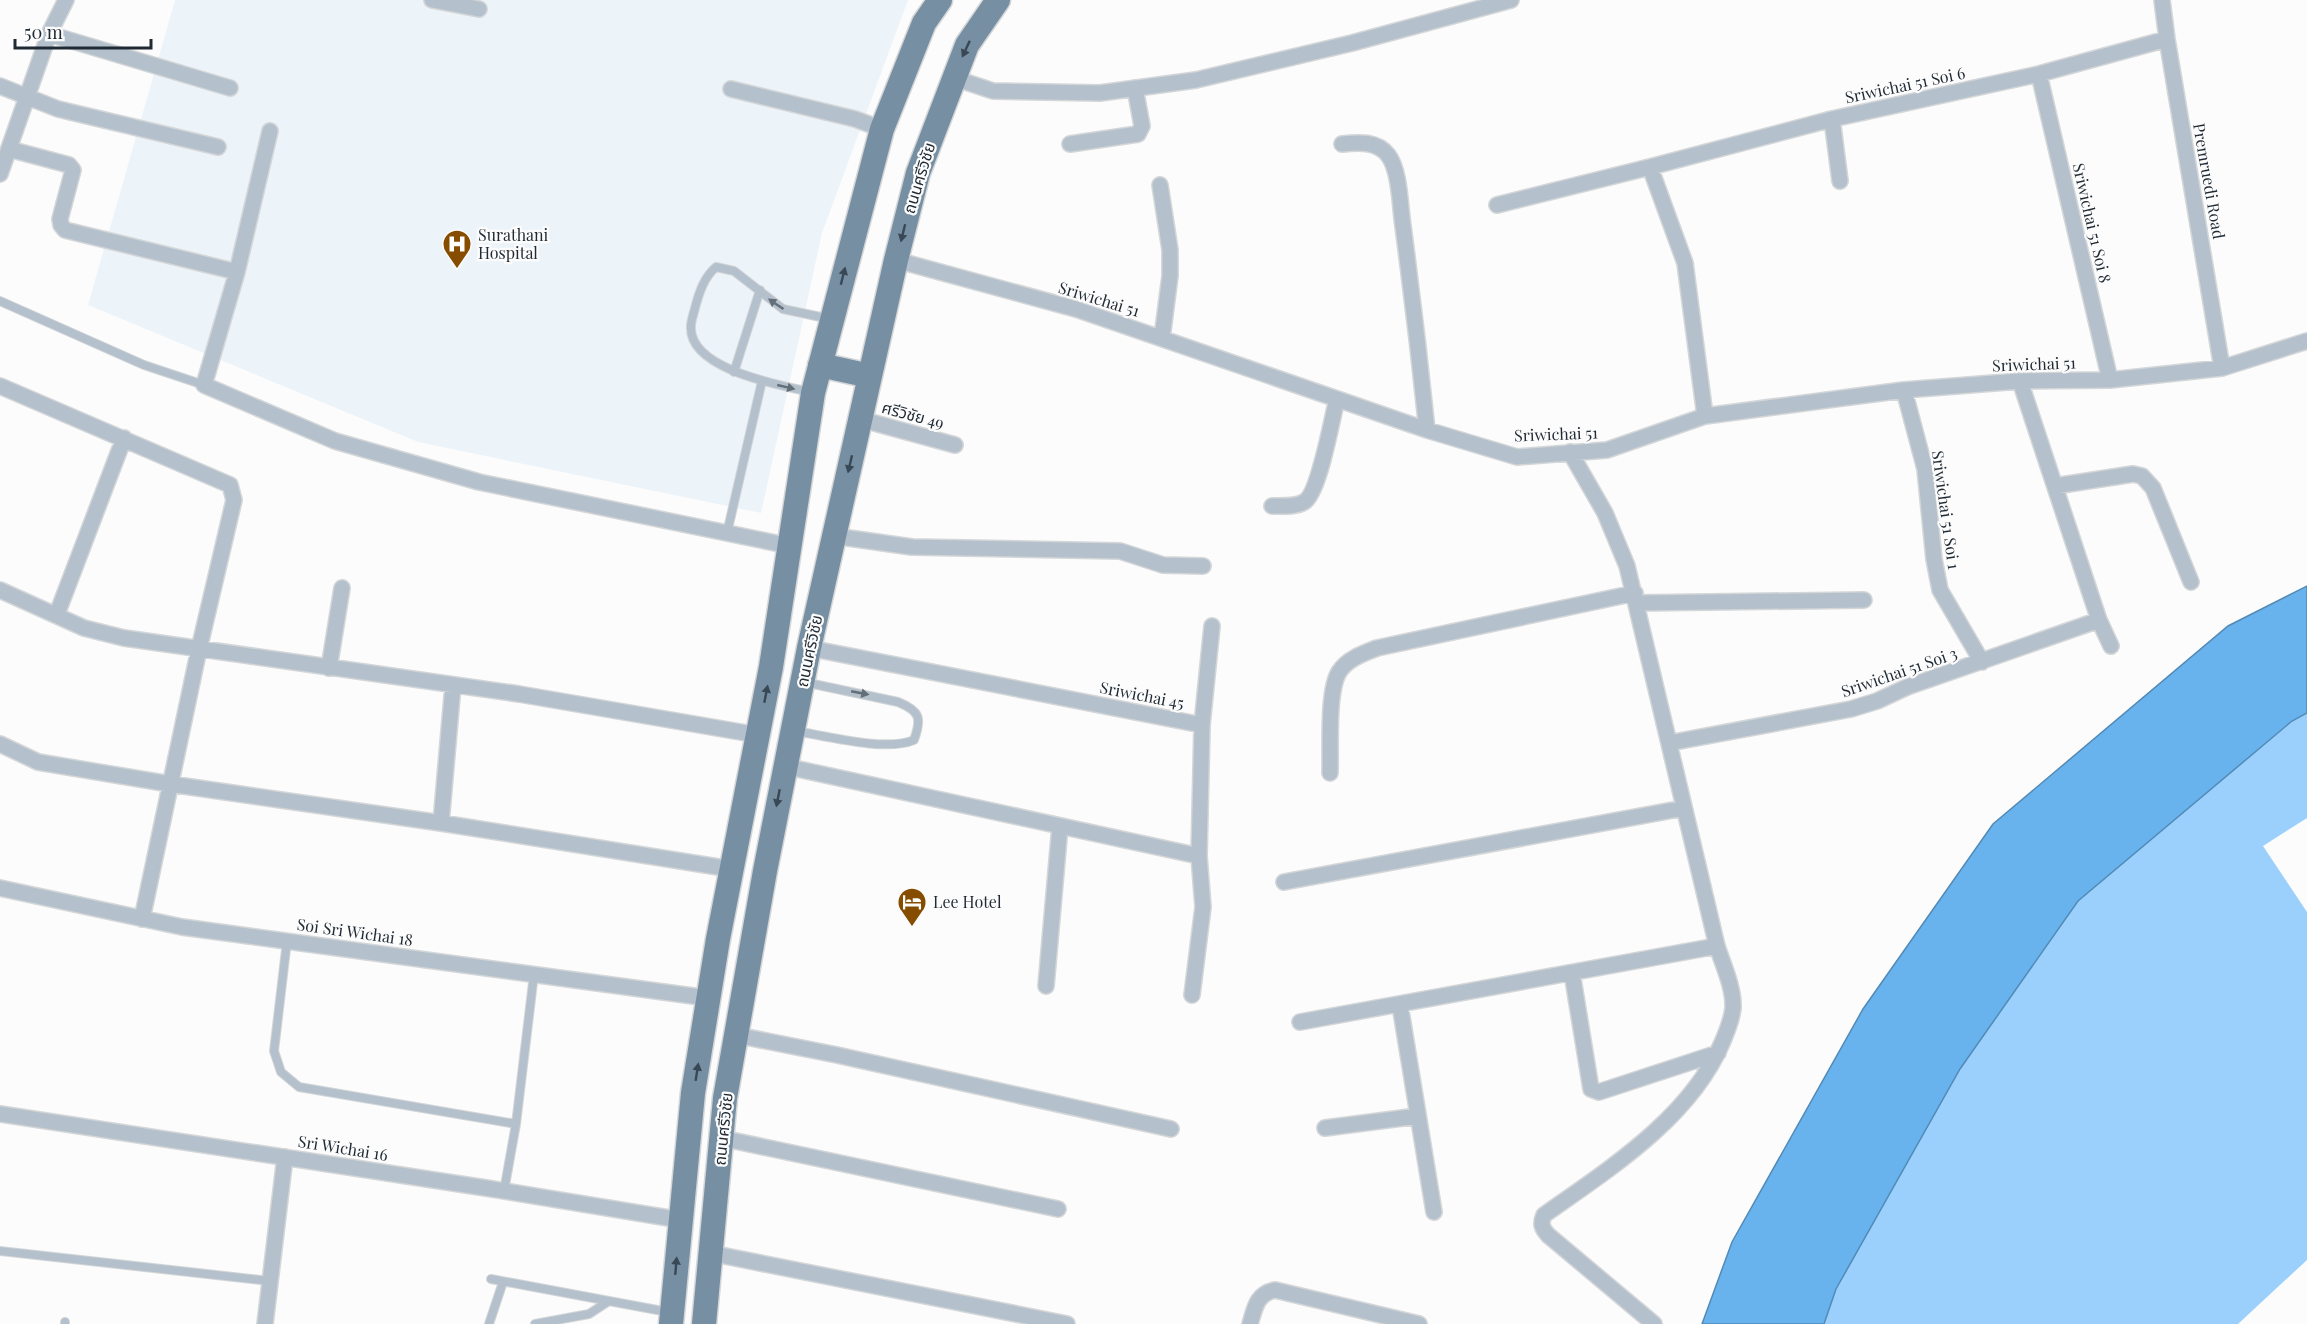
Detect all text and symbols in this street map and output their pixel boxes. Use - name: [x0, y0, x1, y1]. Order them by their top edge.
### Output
- scale bar: [15, 12, 152, 50]
- text: 50 m: [24, 20, 63, 44]
- one-way arrow: [961, 40, 971, 58]
- street label: Sriwichai 51 Soi 6: [1843, 62, 1967, 107]
- street label: Premruedi Road: [2189, 121, 2230, 241]
- street label: ถนนศรีวิชัย: [898, 140, 939, 216]
- street label: Sriwichai 51 Soi 8: [2069, 161, 2116, 285]
- place label: Surathani Hospital: [478, 224, 549, 263]
- one-way arrow: [898, 224, 907, 242]
- hospital icon: Surathani Hospital: [441, 228, 473, 270]
- one-way arrow: [838, 266, 848, 285]
- street label: Sriwichai 51: [1056, 276, 1142, 321]
- one-way arrow: [769, 298, 785, 310]
- street label: Sriwichai 51: [1992, 352, 2076, 375]
- one-way arrow: [777, 383, 796, 392]
- street label: ศรีวิชัย 49: [880, 396, 947, 433]
- street label: Sriwichai 51: [1514, 422, 1598, 445]
- street label: Sriwichai 51 Soi 1: [1928, 449, 1965, 571]
- one-way arrow: [845, 455, 855, 473]
- street label: ถนนศรีวิชัย: [791, 613, 826, 689]
- street label: Sriwichai 51 Soi 3: [1838, 642, 1960, 701]
- street label: Sriwichai 45: [1098, 676, 1186, 713]
- one-way arrow: [762, 684, 771, 703]
- one-way arrow: [851, 689, 870, 698]
- one-way arrow: [774, 789, 783, 808]
- hotel icon: Lee Hotel: [896, 886, 928, 928]
- place label: Lee Hotel: [933, 891, 1002, 912]
- street label: Soi Sri Wichai 18: [296, 913, 414, 950]
- one-way arrow: [692, 1062, 701, 1081]
- street label: ถนนศรีวิชัย: [708, 1091, 737, 1166]
- street label: Sri Wichai 16: [297, 1130, 390, 1165]
- one-way arrow: [671, 1256, 681, 1275]

